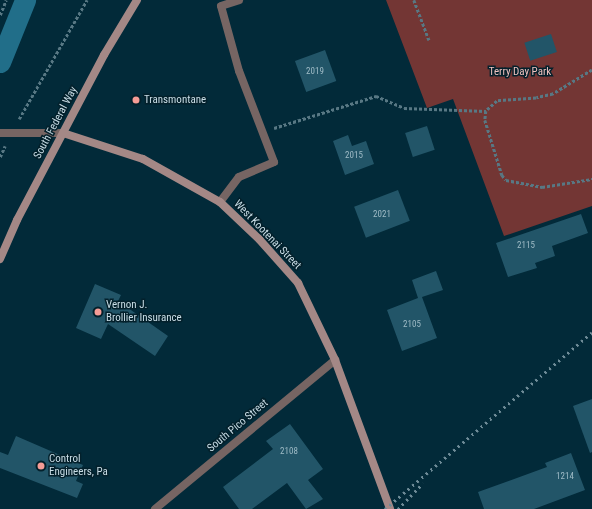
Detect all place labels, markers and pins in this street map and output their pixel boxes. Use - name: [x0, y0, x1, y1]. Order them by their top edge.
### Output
- place label: Transmontane: [144, 93, 206, 107]
- marker: Transmontane: [131, 95, 141, 105]
- place label: Vernon J. Brollier Insurance: [106, 299, 182, 325]
- marker: Vernon J. Brollier Insurance: [93, 307, 103, 317]
- place label: Control Engineers, Pa: [49, 453, 108, 479]
- marker: Control Engineers, Pa: [36, 461, 46, 471]

